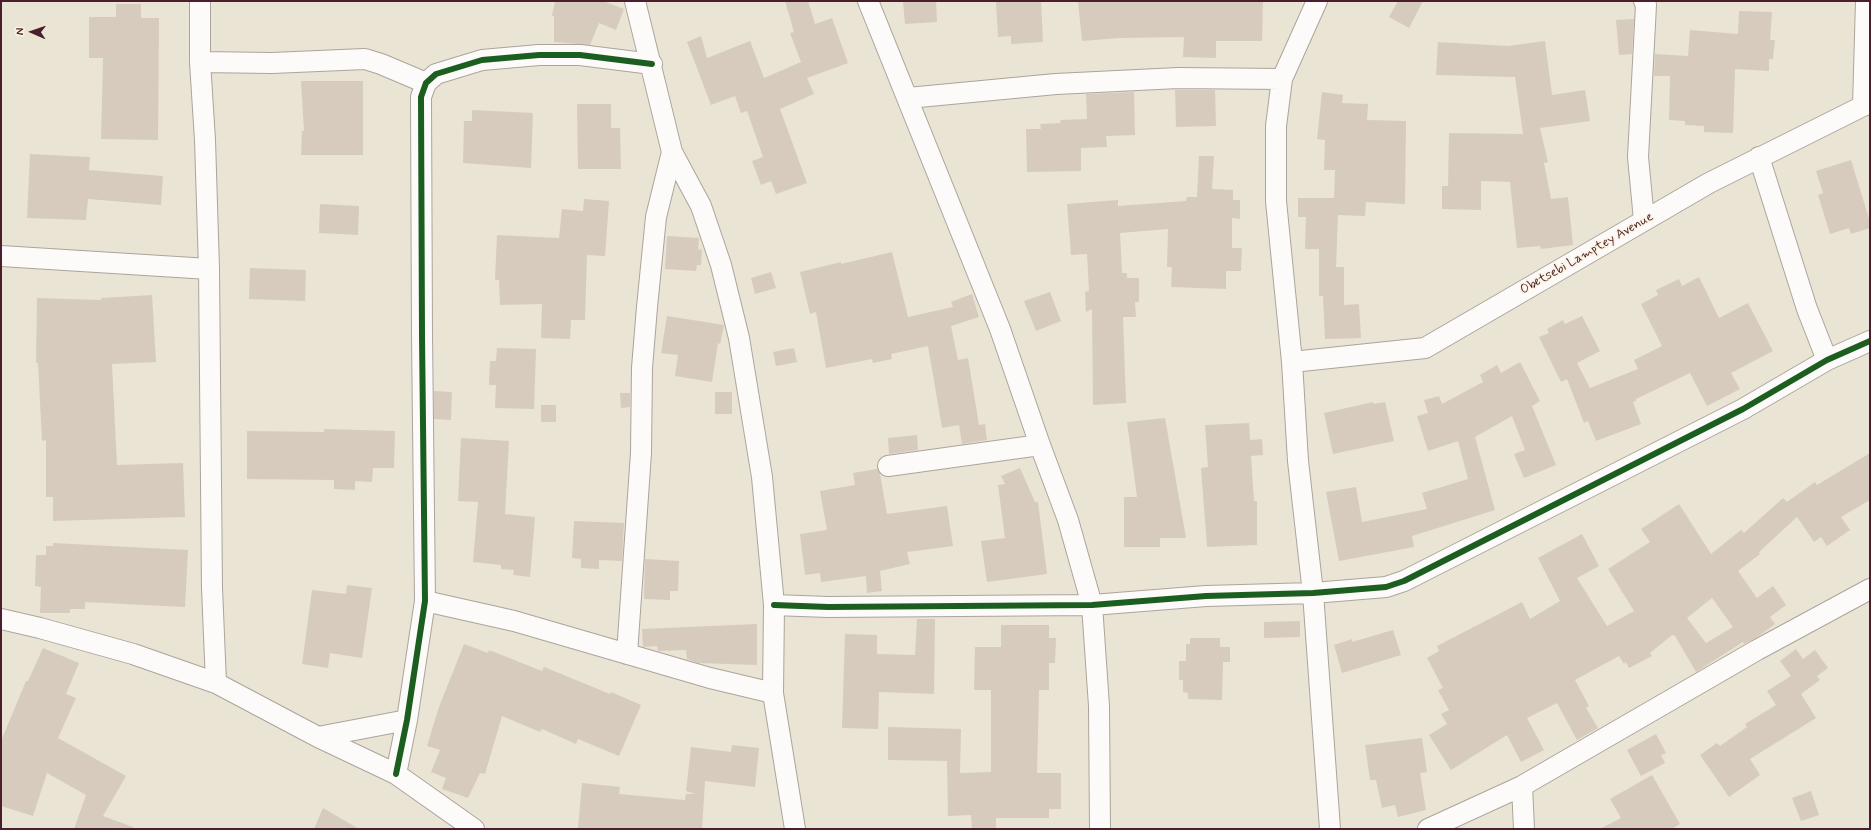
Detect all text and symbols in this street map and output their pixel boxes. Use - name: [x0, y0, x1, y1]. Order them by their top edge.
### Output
- north arrow: [12, 12, 52, 52]
- text: N: [13, 28, 27, 35]
- street label: Obetsebi Lamptey Avenue: [1518, 209, 1656, 299]

